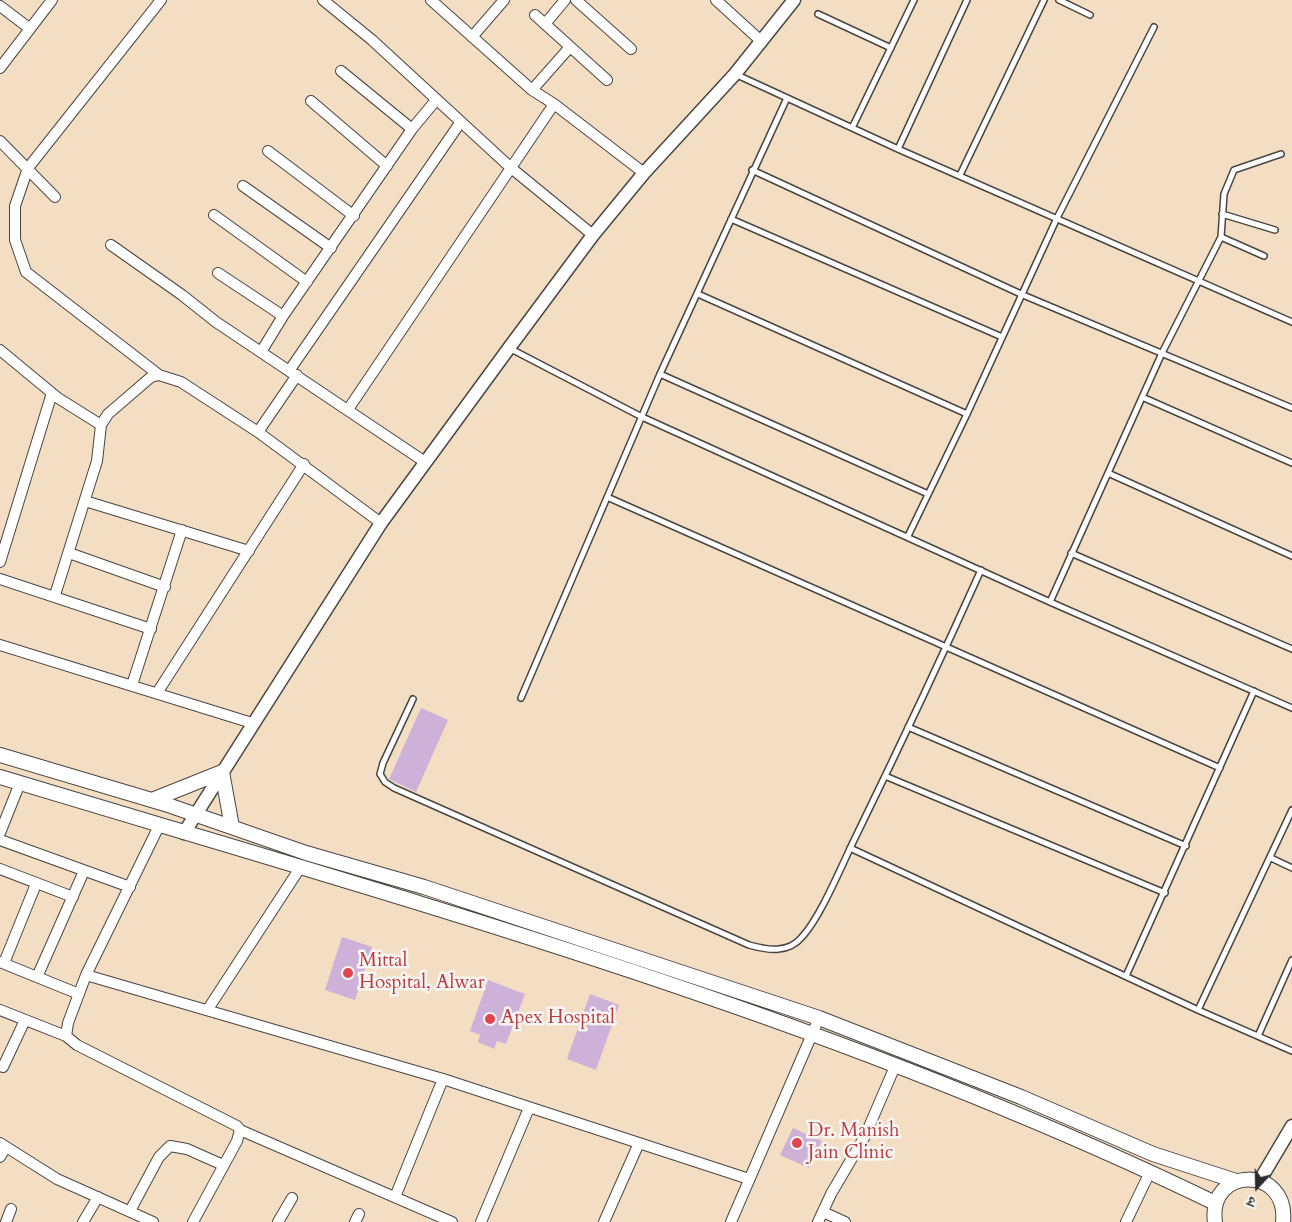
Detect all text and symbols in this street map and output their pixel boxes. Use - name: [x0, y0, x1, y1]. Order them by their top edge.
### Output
- place label: Mittal Hospital, Alwar: [359, 951, 485, 995]
- marker: Mittal Hospital, Alwar: [341, 966, 355, 980]
- place label: Apex Hospital: [501, 1008, 615, 1030]
- marker: Apex Hospital: [483, 1012, 497, 1026]
- place label: Dr. Manish Jain Clinic: [808, 1121, 899, 1165]
- marker: Dr. Manish Jain Clinic: [790, 1136, 804, 1150]
- north arrow: [1232, 1162, 1282, 1212]
- text: उ: [1245, 1191, 1258, 1212]

